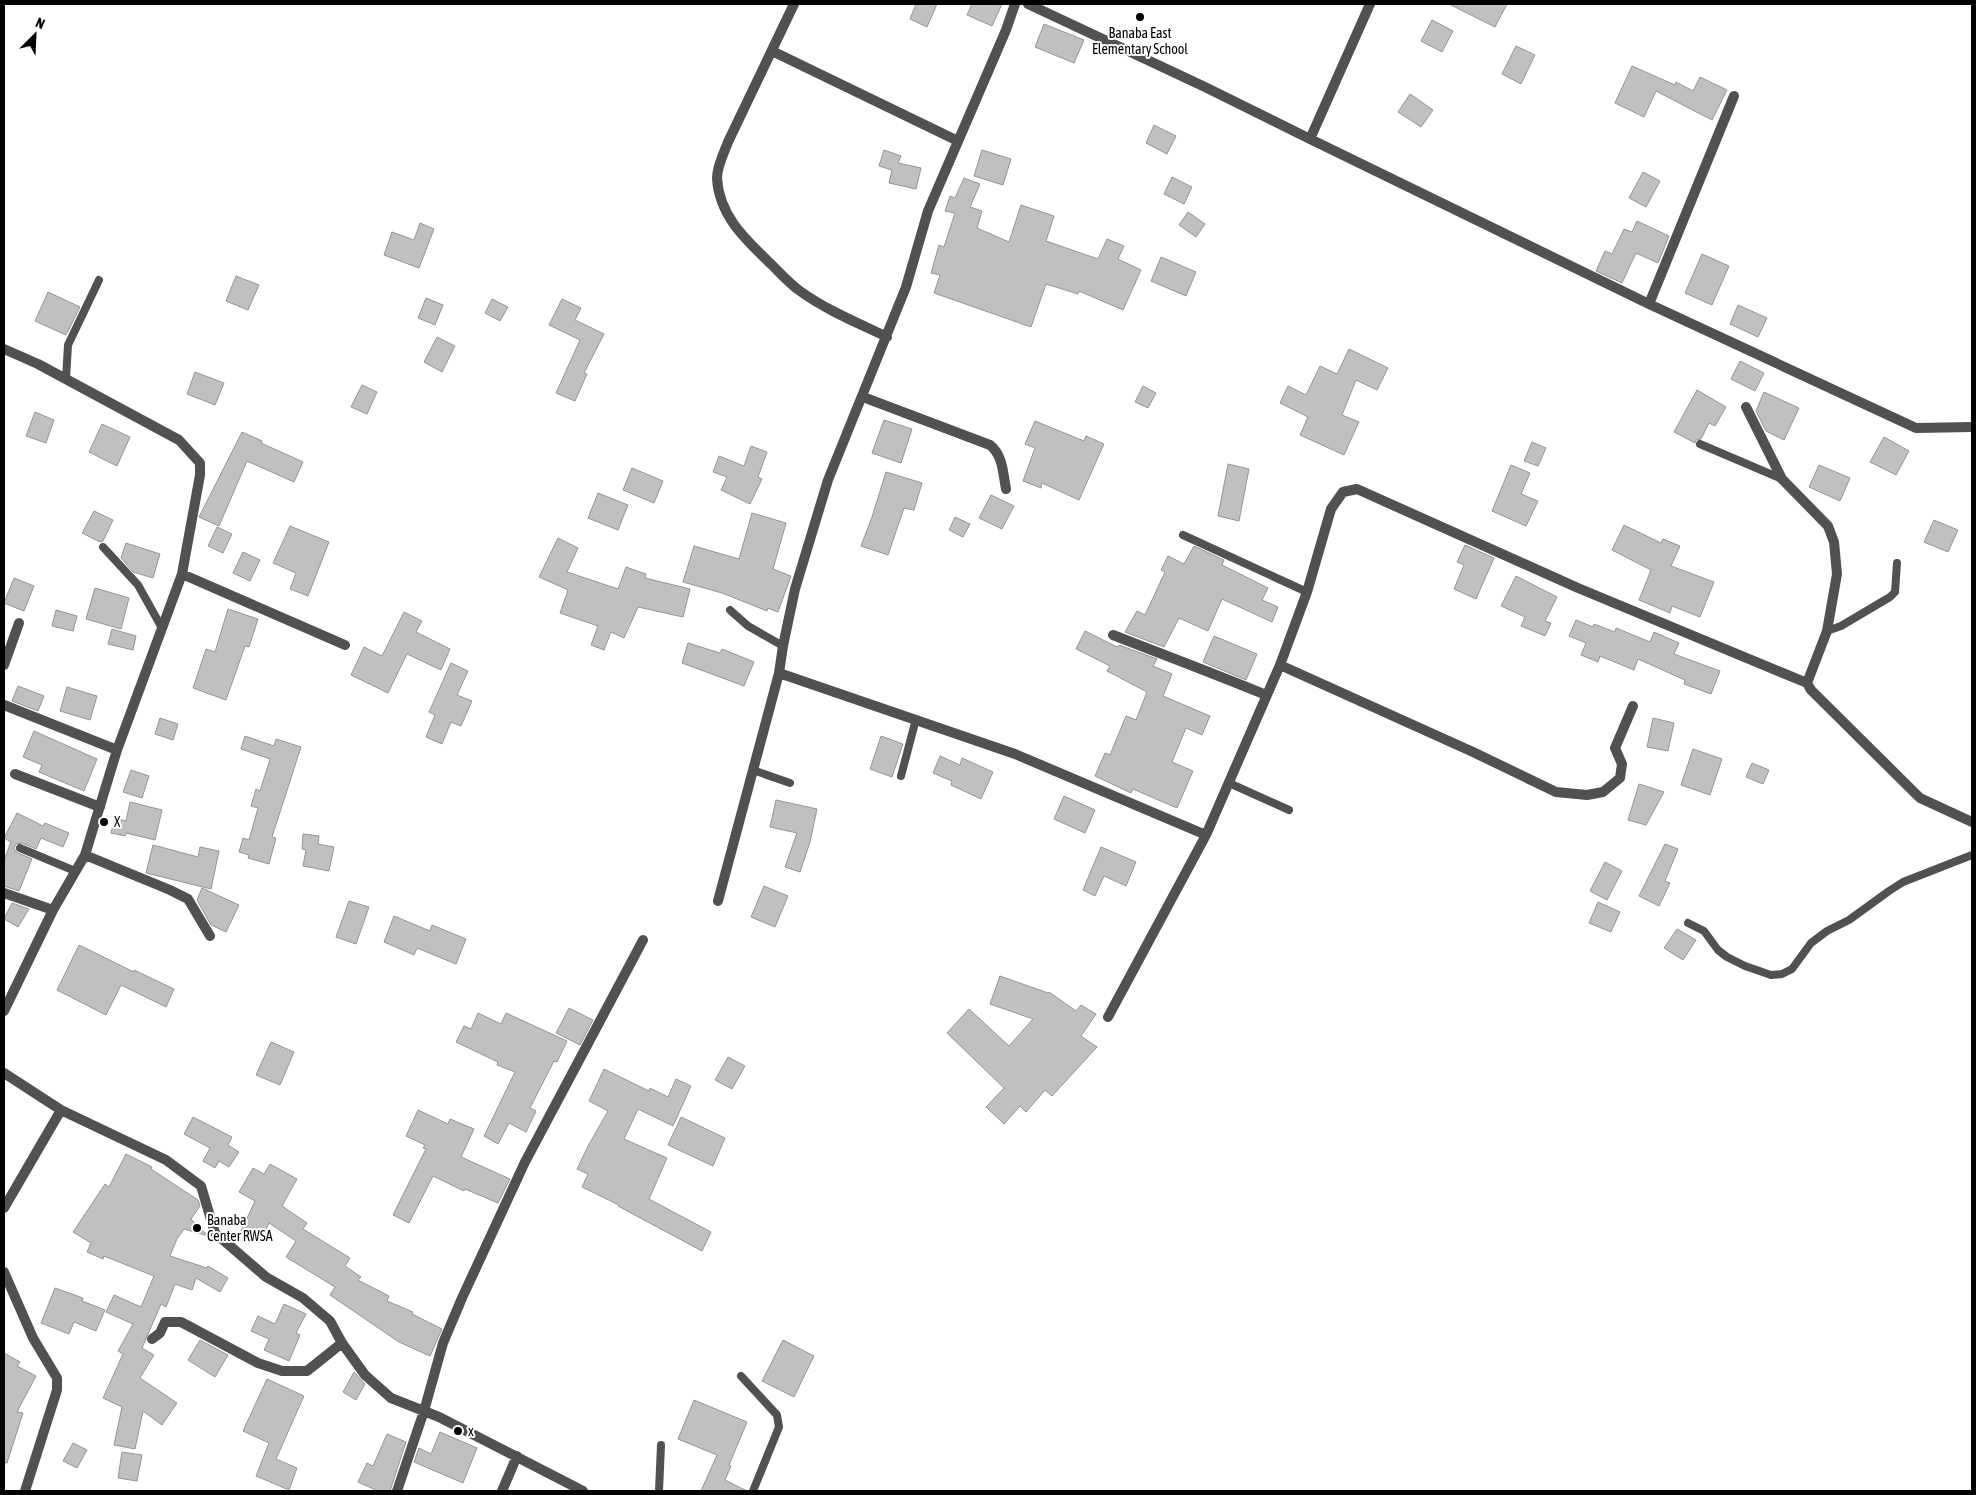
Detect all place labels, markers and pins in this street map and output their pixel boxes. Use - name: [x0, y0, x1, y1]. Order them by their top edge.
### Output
- marker: Banaba East Elementary School: [1134, 11, 1146, 23]
- place label: Banaba East Elementary School: [1092, 25, 1188, 57]
- place label: X: [114, 814, 121, 830]
- marker: X: [98, 816, 110, 828]
- place label: Banaba Center RWSA: [207, 1212, 273, 1244]
- marker: Banaba Center RWSA: [191, 1222, 203, 1234]
- place label: x: [468, 1423, 474, 1439]
- marker: x: [452, 1425, 464, 1437]

